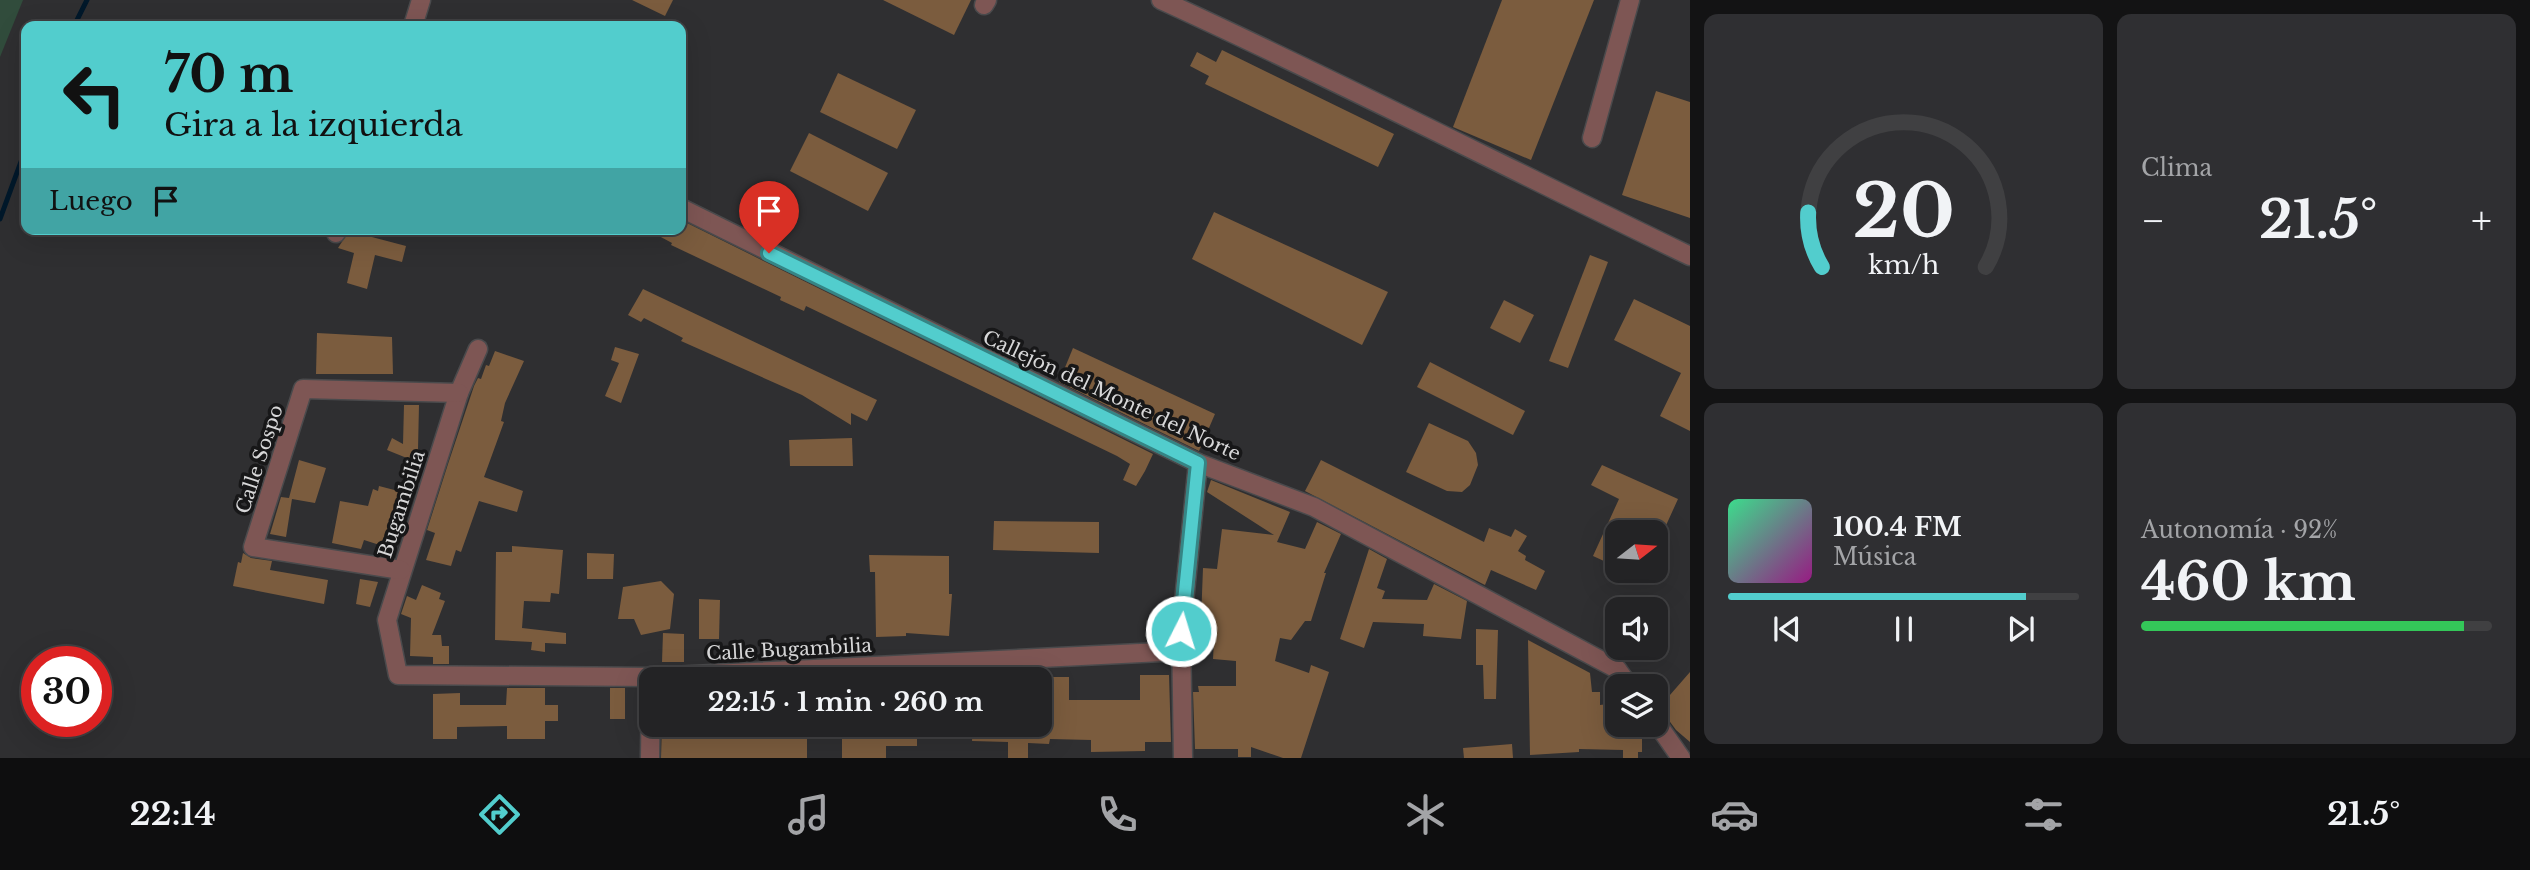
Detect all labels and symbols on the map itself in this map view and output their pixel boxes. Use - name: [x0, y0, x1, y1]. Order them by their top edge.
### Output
- pin: [739, 181, 799, 253]
- street label: Callejón del Monte del Norte: [979, 325, 1244, 465]
- street label: Calle Sospo: [231, 402, 288, 516]
- street label: Bugambilia: [373, 447, 430, 561]
- north arrow: [1605, 520, 1668, 583]
- position arrow: [1144, 594, 1218, 668]
- street label: Calle Bugambilia: [706, 634, 873, 665]
- speed limit sign: 30: [21, 646, 112, 737]

